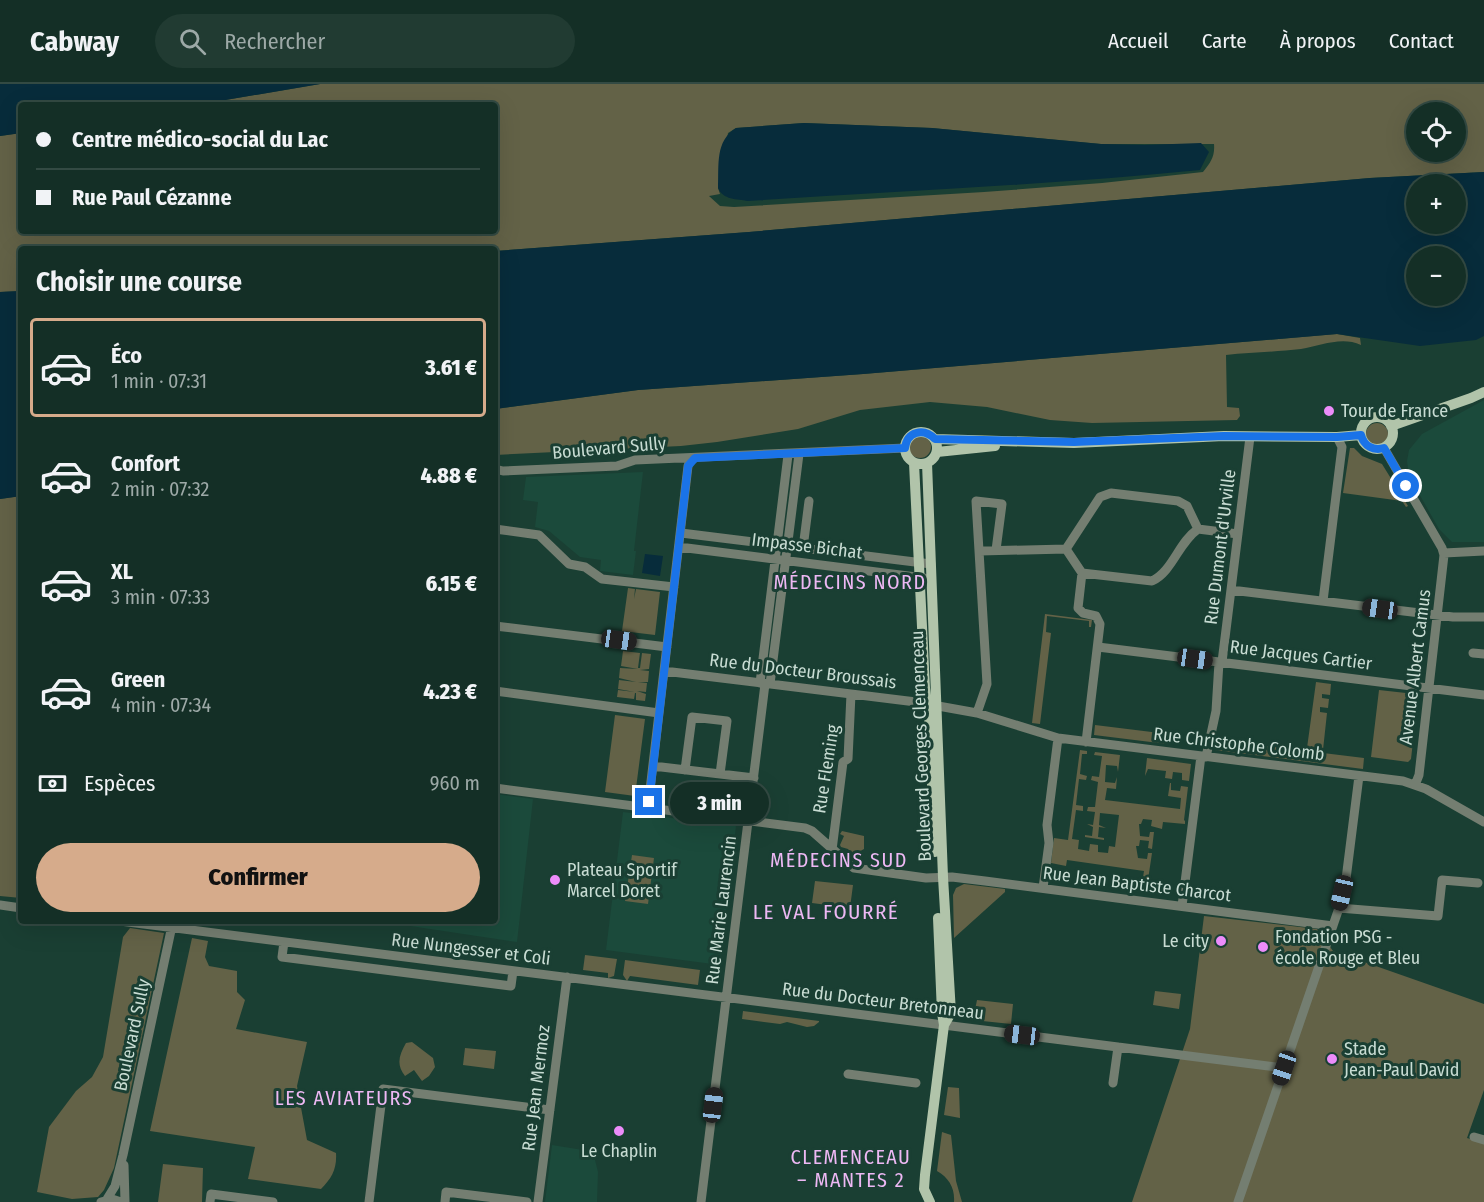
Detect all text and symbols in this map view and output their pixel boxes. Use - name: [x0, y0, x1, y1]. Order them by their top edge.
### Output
- search box: [155, 14, 575, 68]
- text: Cabway: [30, 25, 119, 58]
- icon: search: [176, 25, 209, 58]
- text: Rechercher: [224, 28, 325, 55]
- text: Accueil: [1108, 28, 1169, 54]
- text: Carte: [1202, 28, 1247, 54]
- text: À propos: [1280, 28, 1356, 54]
- text: Contact: [1389, 28, 1454, 54]
- map controls: [1406, 102, 1466, 306]
- button: locate: [1406, 102, 1466, 162]
- text: Centre médico-social du Lac: [72, 126, 328, 153]
- button: +: [1406, 174, 1466, 234]
- text: Rue Paul Cézanne: [72, 184, 232, 211]
- button: −: [1406, 246, 1466, 306]
- text: Choisir une course: [36, 266, 242, 298]
- icon: car: [39, 341, 93, 395]
- text: Éco: [111, 342, 142, 369]
- text: 3.61 €: [425, 354, 477, 381]
- text: 1 min · 07:31: [111, 369, 207, 393]
- place label: Tour de France: [1341, 400, 1448, 422]
- marker: Tour de France: [1322, 404, 1336, 418]
- street label: Boulevard Sully: [551, 432, 667, 464]
- icon: car: [39, 449, 93, 503]
- text: Confort: [111, 450, 180, 477]
- text: 4.88 €: [420, 462, 477, 489]
- street label: Rue Dumont d'Urville: [1200, 468, 1240, 626]
- route start: [1392, 472, 1419, 499]
- text: 2 min · 07:32: [111, 477, 209, 501]
- street label: Impasse Bichat: [750, 528, 864, 564]
- icon: car: [39, 557, 93, 611]
- text: XL: [111, 558, 133, 585]
- text: 6.15 €: [426, 570, 477, 597]
- district label: MÉDECINS NORD: [773, 570, 927, 594]
- text: 3 min · 07:33: [111, 585, 210, 609]
- street label: Avenue Albert Camus: [1395, 588, 1435, 746]
- car: [1361, 598, 1399, 620]
- car: [600, 629, 638, 651]
- street label: Boulevard Georges Clemenceau: [906, 630, 936, 862]
- street label: Rue Jacques Cartier: [1229, 635, 1374, 675]
- car: [1176, 648, 1214, 670]
- street label: Rue du Docteur Broussais: [708, 649, 898, 693]
- icon: car: [39, 665, 93, 719]
- text: Green: [111, 666, 165, 693]
- text: 4.23 €: [423, 678, 477, 705]
- text: 4 min · 07:34: [111, 693, 211, 717]
- street label: Rue Fleming: [808, 722, 844, 815]
- street label: Rue Christophe Colomb: [1152, 723, 1326, 765]
- icon: cash: [36, 767, 69, 800]
- text: Espèces: [84, 770, 155, 797]
- text: 960 m: [430, 771, 480, 795]
- callout: 3 min: [670, 781, 769, 823]
- route end: [635, 788, 662, 815]
- text: 3 min: [697, 791, 742, 815]
- street label: Rue Marie Laurencin: [701, 834, 741, 986]
- button: Confirmer: [36, 843, 480, 912]
- district label: MÉDECINS SUD: [770, 848, 908, 872]
- place label: Plateau Sportif Marcel Doret: [567, 859, 678, 902]
- street label: Rue Jean Baptiste Charcot: [1042, 862, 1232, 906]
- marker: Plateau Sportif Marcel Doret: [548, 873, 562, 887]
- car: [1329, 873, 1355, 913]
- district label: LE VAL FOURRÉ: [753, 899, 899, 925]
- place label: Fondation PSG - école Rouge et Bleu: [1275, 926, 1420, 969]
- street label: Rue Nungesser et Coli: [390, 928, 552, 970]
- place label: Le city: [1162, 930, 1209, 952]
- marker: Le city: [1214, 934, 1228, 948]
- marker: Fondation PSG - école Rouge et Bleu: [1256, 940, 1270, 954]
- street label: Boulevard Sully: [109, 977, 155, 1093]
- street label: Rue du Docteur Bretonneau: [781, 978, 985, 1024]
- street label: Rue Jean Mermoz: [517, 1024, 555, 1152]
- car: [1003, 1024, 1041, 1046]
- place label: Stade Jean-Paul David: [1344, 1038, 1459, 1081]
- car: [1270, 1048, 1298, 1088]
- marker: Stade Jean-Paul David: [1325, 1052, 1339, 1066]
- district label: LES AVIATEURS: [275, 1086, 413, 1110]
- car: [702, 1086, 724, 1124]
- marker: Le Chaplin: [612, 1124, 626, 1138]
- place label: Le Chaplin: [581, 1140, 657, 1162]
- district label: CLEMENCEAU – MANTES 2: [791, 1145, 911, 1192]

